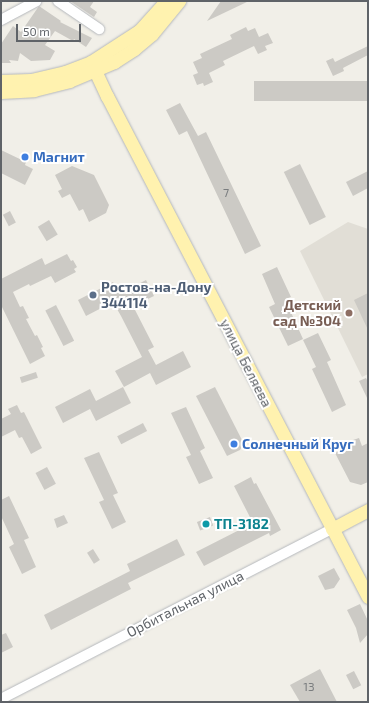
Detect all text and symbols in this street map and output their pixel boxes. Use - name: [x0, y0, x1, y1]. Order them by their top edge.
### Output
- scale bar: [18, 16, 83, 42]
- text: 50 m: [23, 24, 50, 38]
- place label: Магнит: [33, 149, 85, 165]
- marker: Магнит: [20, 152, 30, 162]
- house number: 7: [223, 186, 229, 200]
- place label: Ростов-на-Дону 344114: [101, 279, 211, 312]
- marker: Ростов-на-Дону 344114: [88, 290, 98, 300]
- place label: Детский сад №304: [273, 297, 341, 330]
- marker: Детский сад №304: [344, 308, 354, 318]
- street label: улица Беляева: [217, 316, 275, 410]
- place label: Солнечный Круг: [242, 436, 354, 452]
- marker: Солнечный Круг: [229, 439, 239, 449]
- place label: ТП-3182: [214, 516, 269, 532]
- marker: ТП-3182: [201, 519, 211, 529]
- street label: Орбитальная улица: [124, 567, 246, 641]
- house number: 13: [303, 680, 315, 694]

